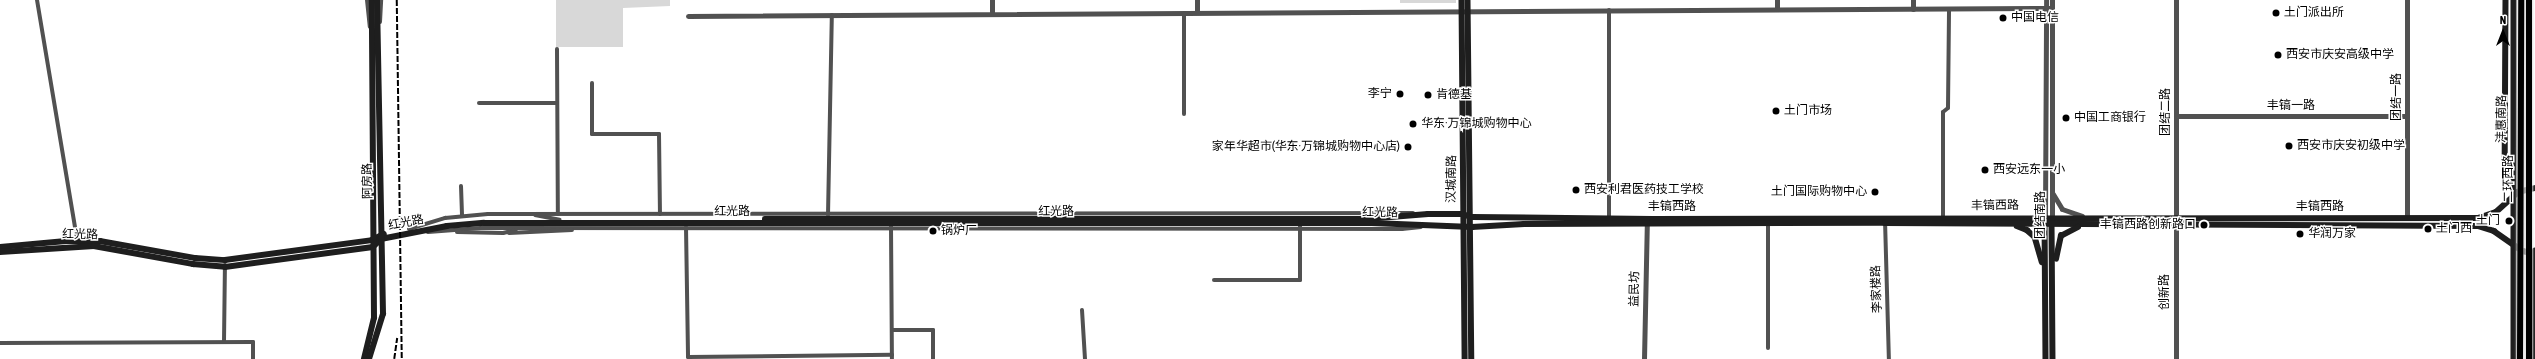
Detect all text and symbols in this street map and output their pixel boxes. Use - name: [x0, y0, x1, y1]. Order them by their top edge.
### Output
- place label: 土门派出所: [2284, 6, 2344, 20]
- marker: 土门派出所: [2271, 8, 2281, 18]
- place label: 中国电信: [2011, 11, 2059, 25]
- north arrow: [2483, 12, 2523, 52]
- marker: 中国电信: [1998, 13, 2008, 23]
- text: N: [2500, 14, 2506, 26]
- place label: 西安市庆安高级中学: [2286, 48, 2394, 62]
- marker: 西安市庆安高级中学: [2273, 50, 2283, 60]
- street label: 团结一路: [2390, 73, 2404, 121]
- place label: 李宁: [1368, 87, 1392, 101]
- place label: 肯德基: [1436, 88, 1472, 102]
- street label: 团结二路: [2159, 88, 2173, 136]
- marker: 李宁: [1395, 89, 1405, 99]
- marker: 肯德基: [1423, 90, 1433, 100]
- street label: 沣惠南路: [2494, 95, 2510, 143]
- street label: 丰镐一路: [2267, 99, 2315, 113]
- place label: 土门市场: [1784, 104, 1832, 118]
- marker: 土门市场: [1771, 106, 1781, 116]
- place label: 中国工商银行: [2074, 111, 2146, 125]
- marker: 中国工商银行: [2061, 113, 2071, 123]
- place label: 华东·万锦城购物中心: [1421, 117, 1532, 131]
- marker: 华东·万锦城购物中心: [1408, 119, 1418, 129]
- place label: 西安市庆安初级中学: [2297, 139, 2405, 153]
- place label: 家年华超市(华东·万锦城购物中心店): [1212, 140, 1400, 154]
- marker: 西安市庆安初级中学: [2284, 141, 2294, 151]
- marker: 家年华超市(华东·万锦城购物中心店): [1403, 142, 1413, 152]
- street label: 汉城南路: [1444, 155, 1460, 203]
- street label: 二环西路: [2502, 155, 2516, 203]
- street label: 阿房路: [360, 163, 376, 199]
- place label: 西安远东一小: [1993, 163, 2065, 177]
- marker: 西安远东一小: [1980, 165, 1990, 175]
- place label: 西安利君医药技工学校: [1584, 183, 1704, 197]
- marker: 西安利君医药技工学校: [1571, 185, 1581, 195]
- place label: 土门国际购物中心: [1771, 185, 1867, 199]
- marker: 土门国际购物中心: [1870, 187, 1880, 197]
- street label: 团结南路: [2034, 191, 2048, 239]
- street label: 丰镐西路: [1971, 198, 2019, 214]
- street label: 丰镐西路: [1648, 200, 1696, 214]
- street label: 丰镐西路: [2296, 200, 2344, 214]
- street label: 红光路: [714, 205, 750, 219]
- street label: 红光路: [1038, 205, 1074, 219]
- street label: 红光路: [1362, 205, 1398, 221]
- street label: 红光路: [387, 212, 425, 234]
- place label: 土门: [2476, 214, 2500, 228]
- marker: 土门: [2503, 215, 2515, 227]
- place label: 丰镐西路创新路口: [2100, 218, 2196, 232]
- marker: 丰镐西路创新路口: [2199, 220, 2209, 230]
- place label: 土门西: [2436, 222, 2472, 236]
- place label: 锅炉厂: [941, 224, 977, 238]
- marker: 土门西: [2423, 224, 2433, 234]
- marker: 锅炉厂: [928, 226, 938, 236]
- street label: 红光路: [62, 227, 98, 243]
- place label: 华润万家: [2308, 227, 2356, 241]
- marker: 华润万家: [2295, 229, 2305, 239]
- street label: 李家楼路: [1869, 265, 1885, 313]
- street label: 益民坊: [1627, 271, 1643, 307]
- street label: 创新路: [2158, 274, 2172, 310]

